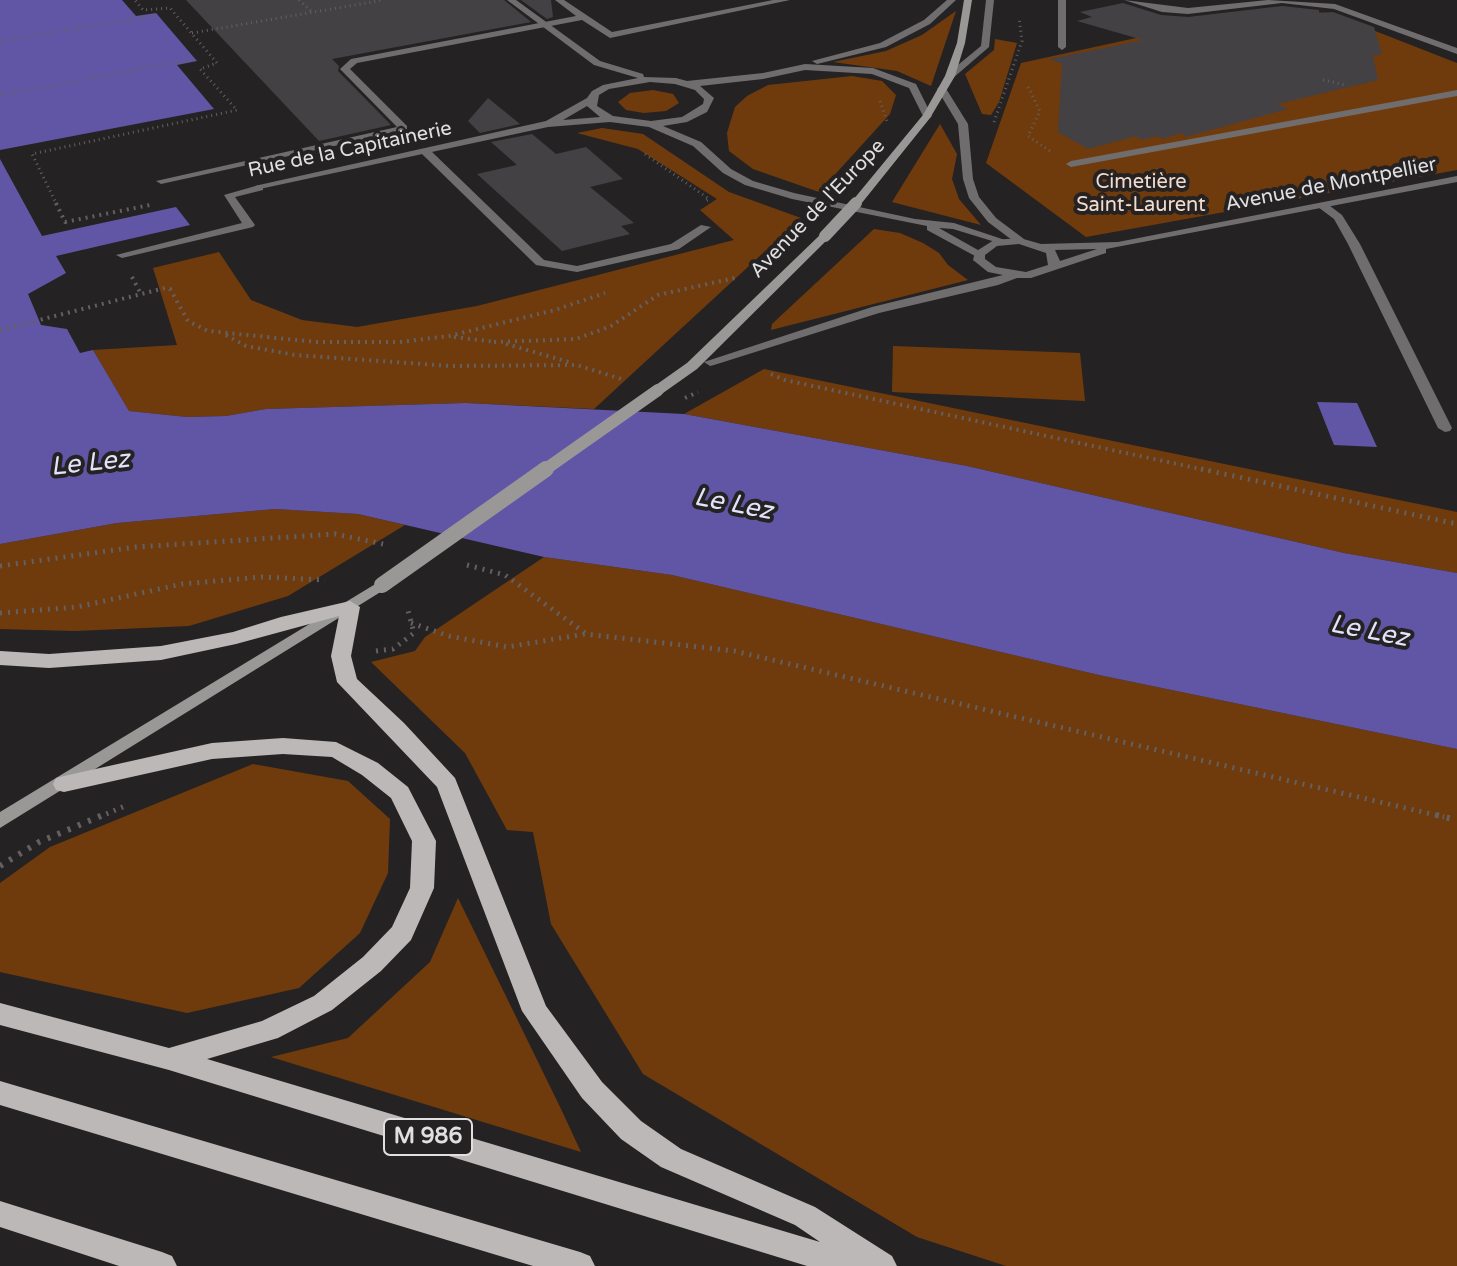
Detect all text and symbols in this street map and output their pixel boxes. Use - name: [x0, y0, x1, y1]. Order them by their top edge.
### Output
- street label: Rue de la Capitainerie: [246, 117, 454, 183]
- street label: Avenue de l'Europe: [746, 135, 890, 283]
- street label: Avenue de Montpellier: [1223, 153, 1439, 217]
- park label: Cimetière Saint-Laurent: [1076, 171, 1206, 218]
- water label: Le Lez: [49, 444, 131, 484]
- water label: Le Lez: [691, 482, 775, 528]
- water label: Le Lez: [1327, 609, 1411, 655]
- road number: M 986: [384, 1119, 472, 1155]

